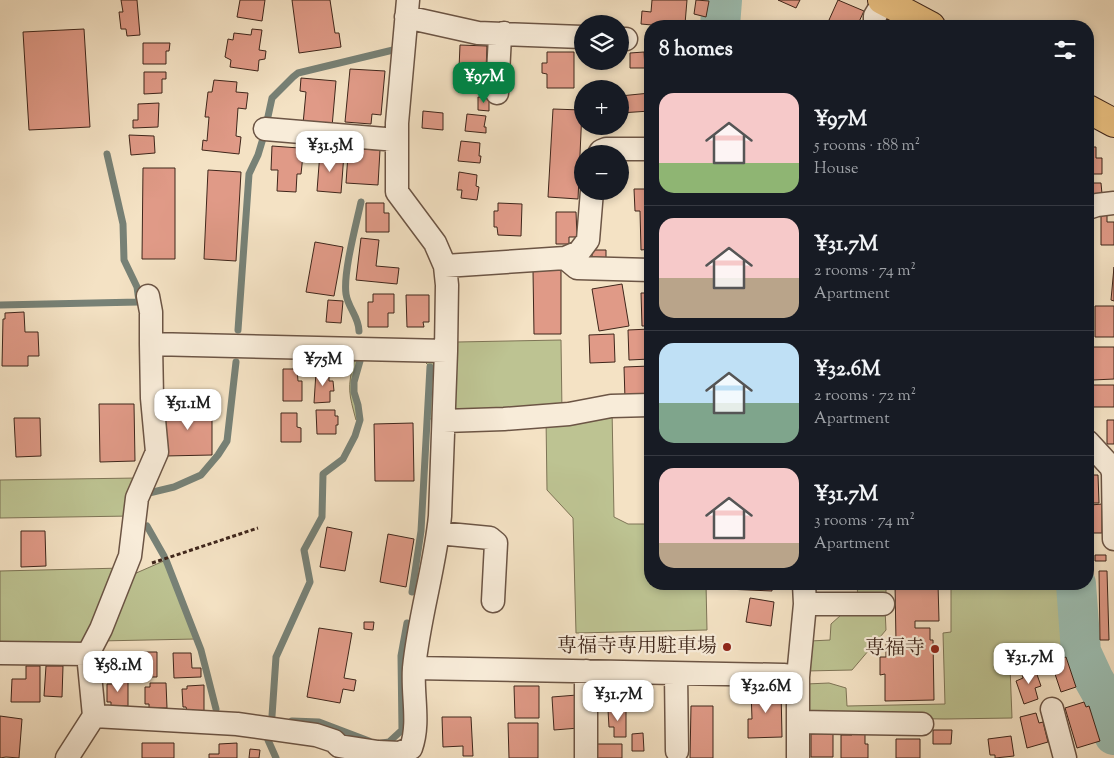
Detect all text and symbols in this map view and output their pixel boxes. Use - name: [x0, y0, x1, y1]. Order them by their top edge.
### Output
- map controls: [574, 15, 629, 200]
- button: layers: [574, 15, 629, 70]
- text: 8 homes: [659, 35, 733, 65]
- icon: filters: [1051, 36, 1079, 64]
- pin: ¥97M: [454, 62, 514, 104]
- text: ¥97M: [464, 66, 504, 89]
- button: +: [574, 80, 629, 135]
- text: ¥97M: [814, 105, 867, 135]
- icon: home: [699, 113, 759, 173]
- pin: ¥31.5M: [289, 130, 371, 173]
- text: ¥31.5M: [307, 135, 353, 158]
- text: 5 rooms · 188 m²: [814, 135, 920, 158]
- button: −: [574, 145, 629, 200]
- text: House: [814, 158, 858, 181]
- text: ¥31.7M: [814, 230, 878, 260]
- icon: home: [699, 238, 759, 298]
- text: 2 rooms · 74 m²: [814, 260, 916, 283]
- text: Apartment: [814, 283, 890, 306]
- pin: ¥75M: [293, 344, 353, 387]
- text: ¥75M: [304, 349, 342, 372]
- text: ¥32.6M: [814, 355, 880, 385]
- icon: home: [699, 363, 759, 423]
- text: 2 rooms · 72 m²: [814, 385, 916, 408]
- pin: ¥51.1M: [147, 388, 229, 431]
- text: ¥51.1M: [165, 393, 211, 416]
- text: Apartment: [814, 408, 890, 431]
- text: ¥31.7M: [814, 480, 878, 510]
- icon: home: [699, 488, 759, 548]
- text: 3 rooms · 74 m²: [814, 510, 915, 533]
- text: Apartment: [814, 533, 890, 556]
- place label: 専福寺専用駐車場: [557, 633, 717, 662]
- place label: 専福寺: [865, 635, 925, 664]
- marker: 専福寺専用駐車場: [721, 641, 733, 653]
- pin: ¥31.7M: [988, 642, 1070, 685]
- marker: 専福寺: [929, 643, 941, 655]
- text: ¥31.7M: [1005, 647, 1053, 670]
- pin: ¥58.1M: [77, 650, 159, 693]
- text: ¥58.1M: [94, 655, 142, 678]
- pin: ¥32.6M: [725, 672, 807, 714]
- text: ¥32.6M: [741, 676, 791, 699]
- pin: ¥31.7M: [577, 680, 659, 722]
- text: ¥31.7M: [594, 684, 642, 707]

